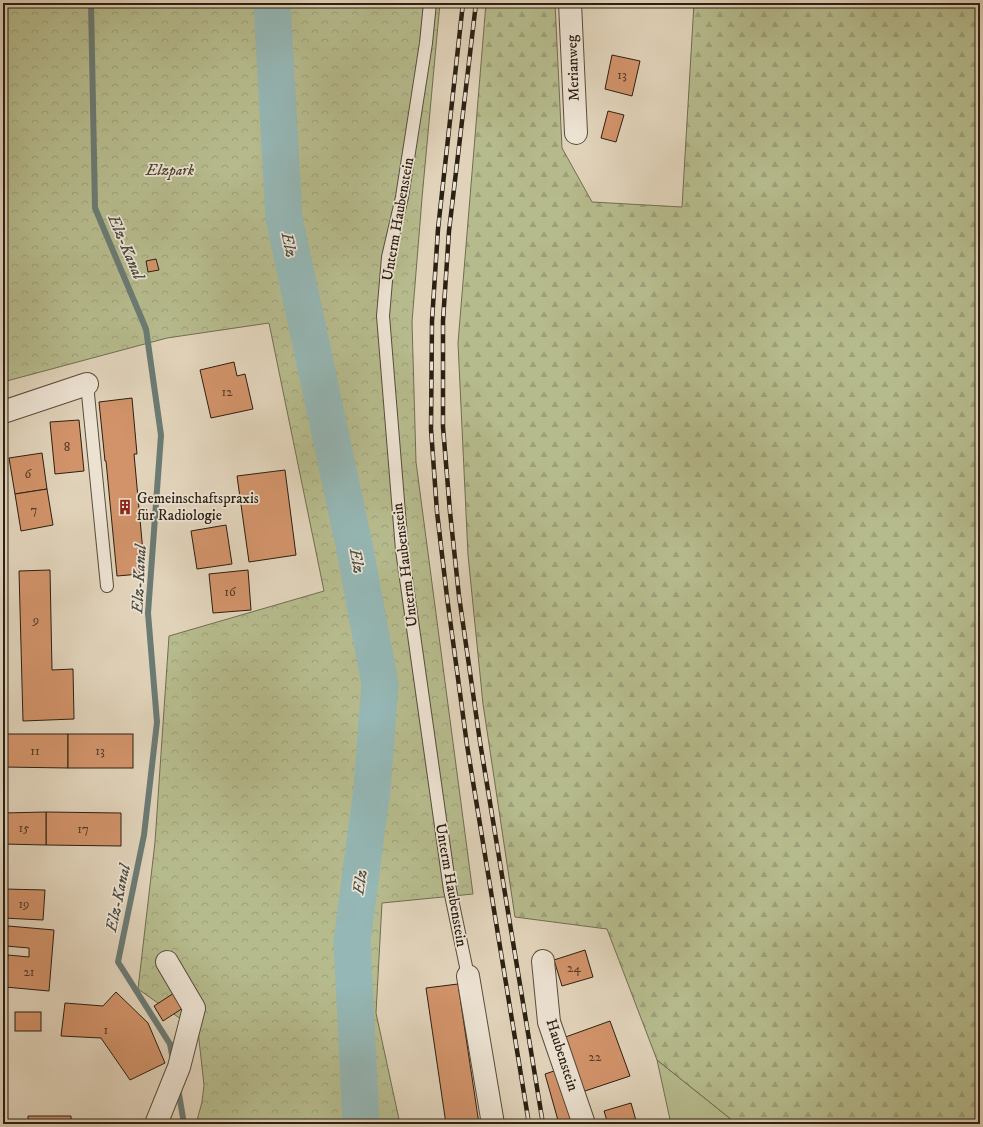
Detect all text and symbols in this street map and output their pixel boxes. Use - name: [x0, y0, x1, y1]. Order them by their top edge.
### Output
- street label: Merianweg: [562, 34, 584, 102]
- house number: 13: [617, 67, 627, 83]
- street label: Unterm Haubenstein: [378, 156, 418, 282]
- park label: Elzpark: [145, 161, 195, 180]
- water label: Elz-Kanal: [103, 211, 149, 284]
- water label: Elz: [276, 230, 301, 259]
- house number: 12: [221, 384, 233, 400]
- house number: 8: [64, 439, 70, 455]
- house number: 6: [25, 466, 33, 482]
- place label: Gemeinschaftspraxis für Radiologie: [137, 489, 259, 525]
- building icon: Gemeinschaftspraxis für Radiologie: [116, 498, 134, 516]
- house number: 7: [31, 502, 38, 518]
- street label: Unterm Haubenstein: [388, 502, 422, 628]
- water label: Elz-Kanal: [127, 543, 151, 615]
- water label: Elz: [345, 546, 369, 575]
- house number: 16: [224, 584, 237, 600]
- house number: 9: [32, 612, 39, 628]
- house number: 11: [30, 743, 40, 759]
- house number: 13: [95, 743, 105, 759]
- house number: 15: [18, 820, 30, 836]
- house number: 17: [77, 821, 89, 837]
- street label: Unterm Haubenstein: [431, 822, 471, 948]
- water label: Elz-Kanal: [101, 861, 135, 934]
- water label: Elz: [348, 868, 372, 897]
- house number: 19: [18, 896, 30, 912]
- house number: 24: [567, 960, 581, 976]
- house number: 21: [23, 964, 35, 980]
- street label: Haubenstein: [541, 1016, 583, 1094]
- house number: 1: [104, 1022, 109, 1038]
- house number: 22: [589, 1049, 602, 1065]

